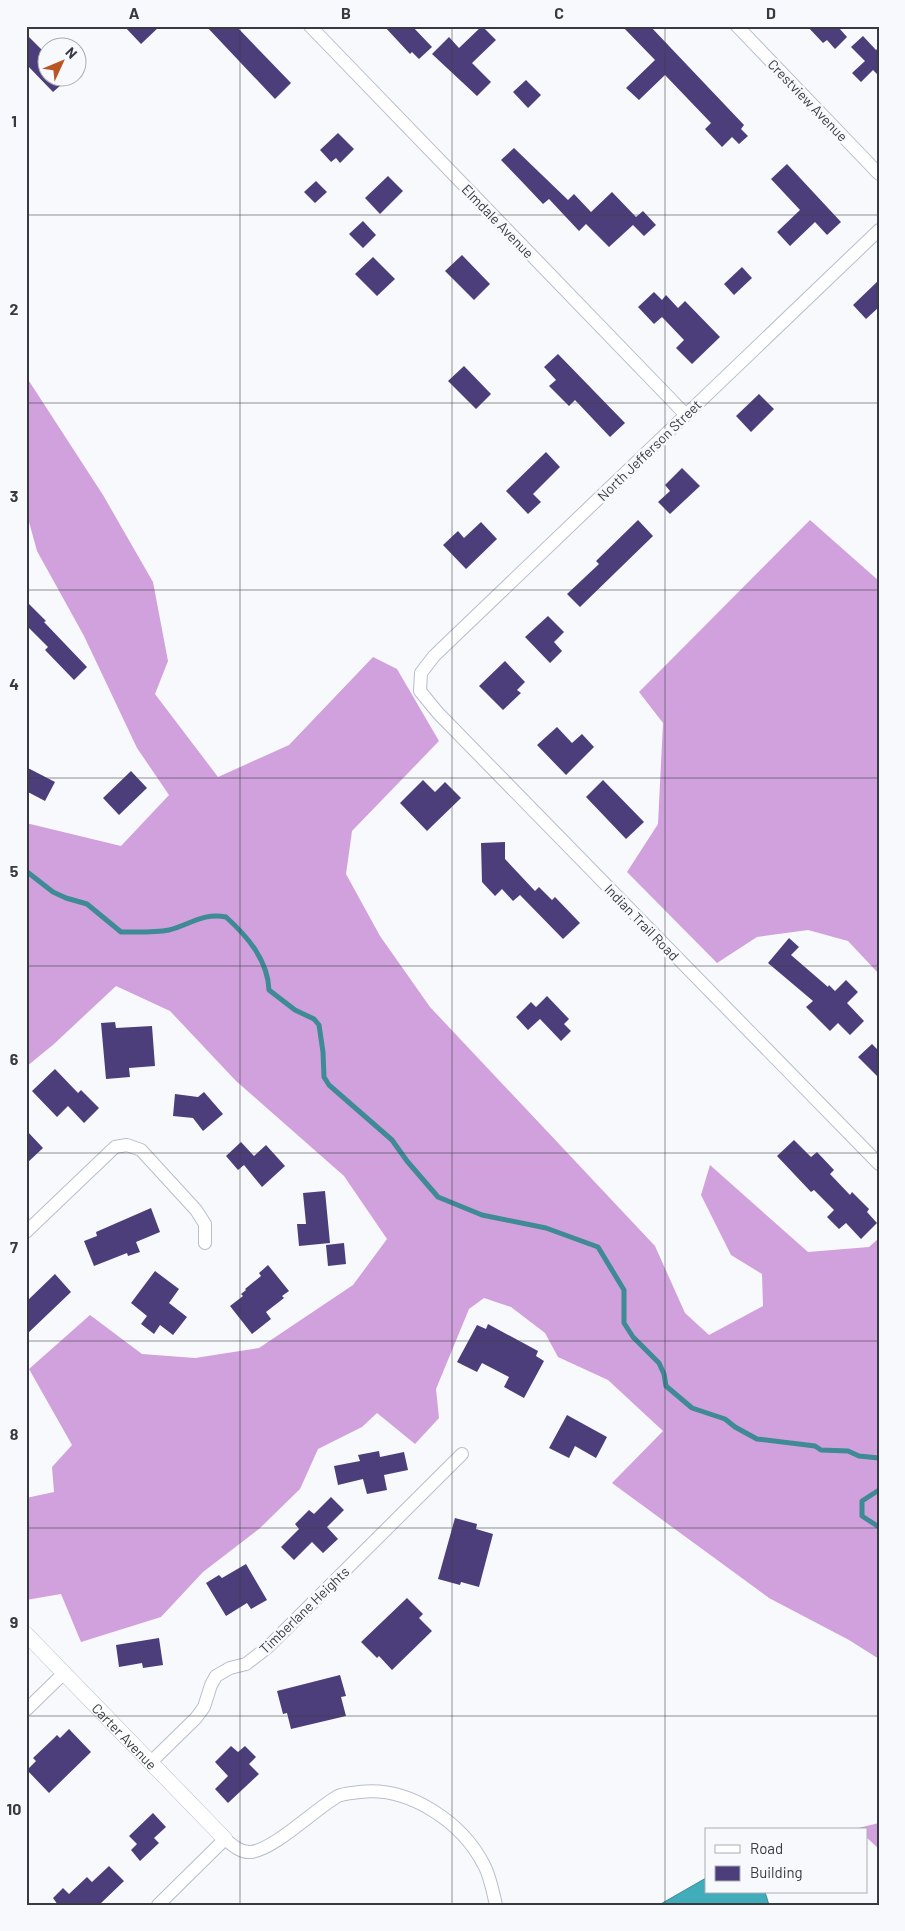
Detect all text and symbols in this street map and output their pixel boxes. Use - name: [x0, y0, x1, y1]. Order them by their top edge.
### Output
- text: A: [129, 3, 140, 22]
- text: B: [341, 3, 351, 22]
- text: C: [554, 3, 564, 22]
- text: D: [766, 3, 776, 22]
- north arrow: [38, 38, 88, 88]
- text: N: [62, 43, 81, 62]
- street label: Crestview Avenue: [765, 55, 851, 145]
- text: 1: [11, 111, 17, 130]
- street label: Elmdale Avenue: [459, 181, 537, 261]
- text: 2: [10, 299, 19, 318]
- street label: North Jefferson Street: [593, 396, 705, 504]
- text: 3: [10, 486, 18, 505]
- text: 4: [9, 674, 19, 693]
- text: 5: [10, 861, 19, 880]
- street label: Indian Trail Road: [601, 880, 683, 964]
- text: 6: [10, 1049, 19, 1068]
- text: 7: [10, 1237, 18, 1256]
- text: 8: [10, 1424, 19, 1443]
- street label: Timberlane Heights: [256, 1563, 353, 1657]
- text: 9: [10, 1612, 18, 1631]
- street label: Carter Avenue: [89, 1699, 161, 1773]
- text: 10: [7, 1799, 21, 1818]
- legend: [705, 1828, 868, 1894]
- text: Road: [750, 1839, 783, 1857]
- text: Building: [750, 1863, 803, 1881]

